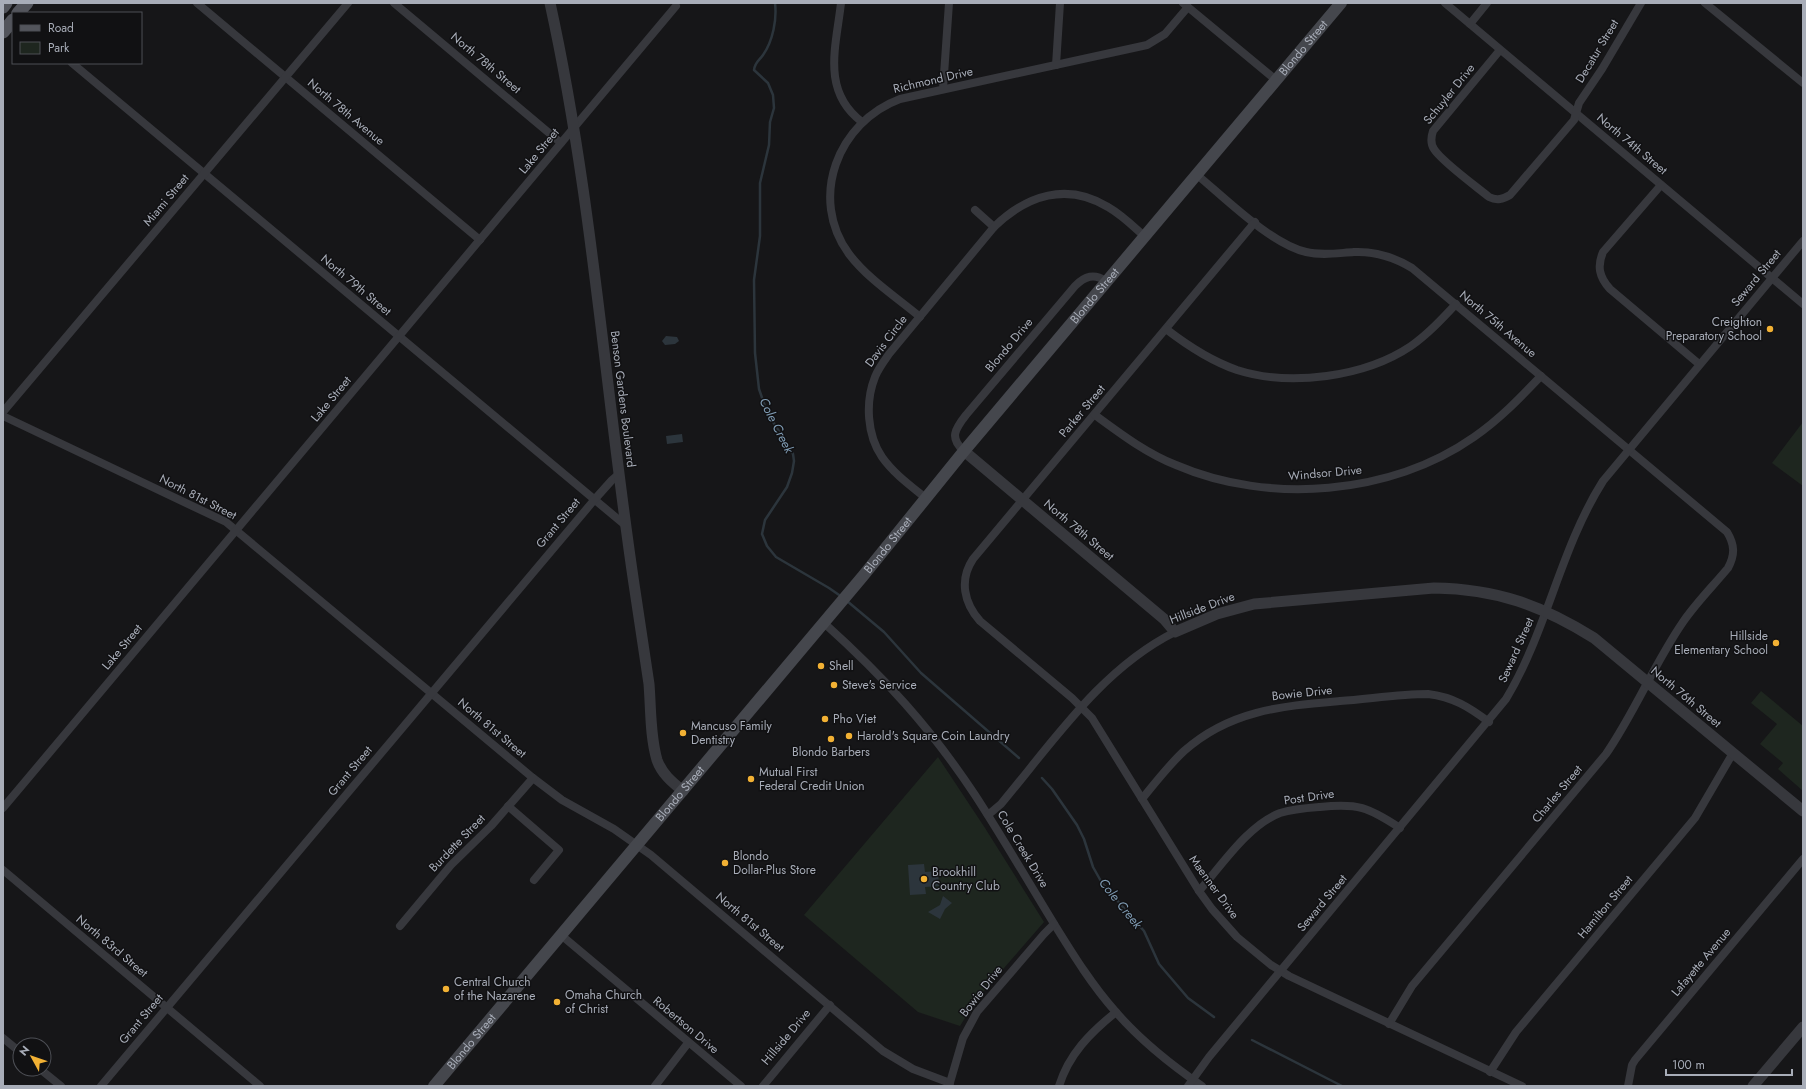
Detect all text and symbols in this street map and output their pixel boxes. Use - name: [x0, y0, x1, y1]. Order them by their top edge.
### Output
- legend: [12, 12, 142, 64]
- street label: Blondo Street: [1274, 16, 1332, 80]
- street label: Decatur Street: [1571, 16, 1623, 86]
- text: Road: [48, 19, 74, 37]
- street label: North 78th Street: [447, 28, 525, 98]
- text: Park: [48, 39, 70, 57]
- street label: Schuyler Drive: [1419, 60, 1479, 128]
- street label: Richmond Drive: [891, 62, 975, 98]
- street label: North 78th Avenue: [304, 74, 388, 150]
- street label: North 74th Street: [1593, 109, 1671, 179]
- street label: Lake Street: [515, 124, 564, 178]
- street label: Miami Street: [139, 170, 193, 230]
- street label: Seward Street: [1727, 245, 1785, 310]
- street label: North 79th Street: [317, 250, 395, 320]
- street label: Blondo Street: [1066, 264, 1123, 328]
- street label: North 75th Avenue: [1455, 286, 1541, 362]
- street label: Davis Circle: [861, 311, 911, 371]
- place label: Creighton Preparatory School: [1666, 313, 1762, 345]
- street label: Blondo Drive: [981, 314, 1037, 376]
- marker: Creighton Preparatory School: [1765, 324, 1775, 334]
- street label: Benson Gardens Boulevard: [606, 330, 640, 468]
- street label: Lake Street: [307, 372, 356, 426]
- street label: Parker Street: [1055, 381, 1109, 441]
- water label: Cole Creek: [754, 394, 799, 457]
- street label: Windsor Drive: [1287, 461, 1363, 485]
- street label: North 81st Street: [156, 470, 240, 524]
- street label: Grant Street: [532, 494, 584, 552]
- street label: North 78th Street: [1040, 495, 1118, 565]
- street label: Blondo Street: [859, 513, 916, 577]
- street label: Hillside Drive: [1167, 587, 1237, 629]
- street label: Seward Street: [1494, 614, 1538, 685]
- street label: Lake Street: [98, 620, 147, 674]
- place label: Hillside Elementary School: [1674, 627, 1768, 659]
- marker: Hillside Elementary School: [1771, 638, 1781, 648]
- place label: Shell: [829, 657, 854, 675]
- marker: Shell: [816, 661, 826, 671]
- street label: North 76th Street: [1647, 662, 1725, 732]
- place label: Steve's Service: [842, 676, 917, 694]
- marker: Steve's Service: [829, 680, 839, 690]
- street label: Bowie Drive: [1271, 681, 1333, 705]
- street label: North 81st Street: [454, 694, 530, 762]
- place label: Pho Viet: [833, 710, 876, 728]
- marker: Pho Viet: [820, 714, 830, 724]
- place label: Mancuso Family Dentistry: [691, 717, 772, 749]
- place label: Harold's Square Coin Laundry: [857, 727, 1010, 745]
- marker: Mancuso Family Dentistry: [678, 728, 688, 738]
- marker: Harold's Square Coin Laundry: [844, 731, 854, 741]
- marker: Blondo Barbers: [826, 734, 836, 744]
- street label: Grant Street: [324, 742, 376, 800]
- place label: Blondo Barbers: [792, 743, 870, 761]
- street label: Charles Street: [1527, 761, 1587, 827]
- street label: Blondo Street: [651, 762, 709, 825]
- place label: Mutual First Federal Credit Union: [759, 763, 865, 795]
- marker: Mutual First Federal Credit Union: [746, 774, 756, 784]
- street label: Post Drive: [1283, 785, 1335, 809]
- street label: Cole Creek Drive: [993, 807, 1053, 891]
- street label: Burdette Street: [425, 810, 489, 876]
- place label: Blondo Dollar-Plus Store: [733, 847, 816, 879]
- street label: Maenner Drive: [1185, 851, 1243, 923]
- marker: Blondo Dollar-Plus Store: [720, 858, 730, 868]
- place label: Brookhill Country Club: [932, 863, 1000, 895]
- street label: Seward Street: [1293, 870, 1351, 935]
- street label: Hamilton Street: [1573, 871, 1637, 942]
- marker: Brookhill Country Club: [919, 874, 929, 884]
- water label: Cole Creek: [1094, 874, 1147, 933]
- street label: North 81st Street: [712, 888, 788, 956]
- street label: North 83rd Street: [72, 910, 152, 982]
- street label: Lafayette Avenue: [1667, 924, 1735, 1000]
- street label: Bowie Drive: [955, 961, 1007, 1021]
- place label: Central Church of the Nazarene: [454, 973, 536, 1005]
- marker: Central Church of the Nazarene: [441, 984, 451, 994]
- place label: Omaha Church of Christ: [565, 986, 642, 1018]
- street label: Grant Street: [115, 990, 167, 1048]
- street label: Robertson Drive: [649, 992, 723, 1058]
- marker: Omaha Church of Christ: [552, 997, 562, 1007]
- street label: Hillside Drive: [757, 1005, 815, 1069]
- street label: Blondo Street: [443, 1010, 500, 1073]
- north arrow: [12, 1037, 52, 1077]
- text: N: [15, 1042, 33, 1059]
- scale bar: [1666, 1051, 1792, 1077]
- text: 100 m: [1672, 1056, 1705, 1074]

